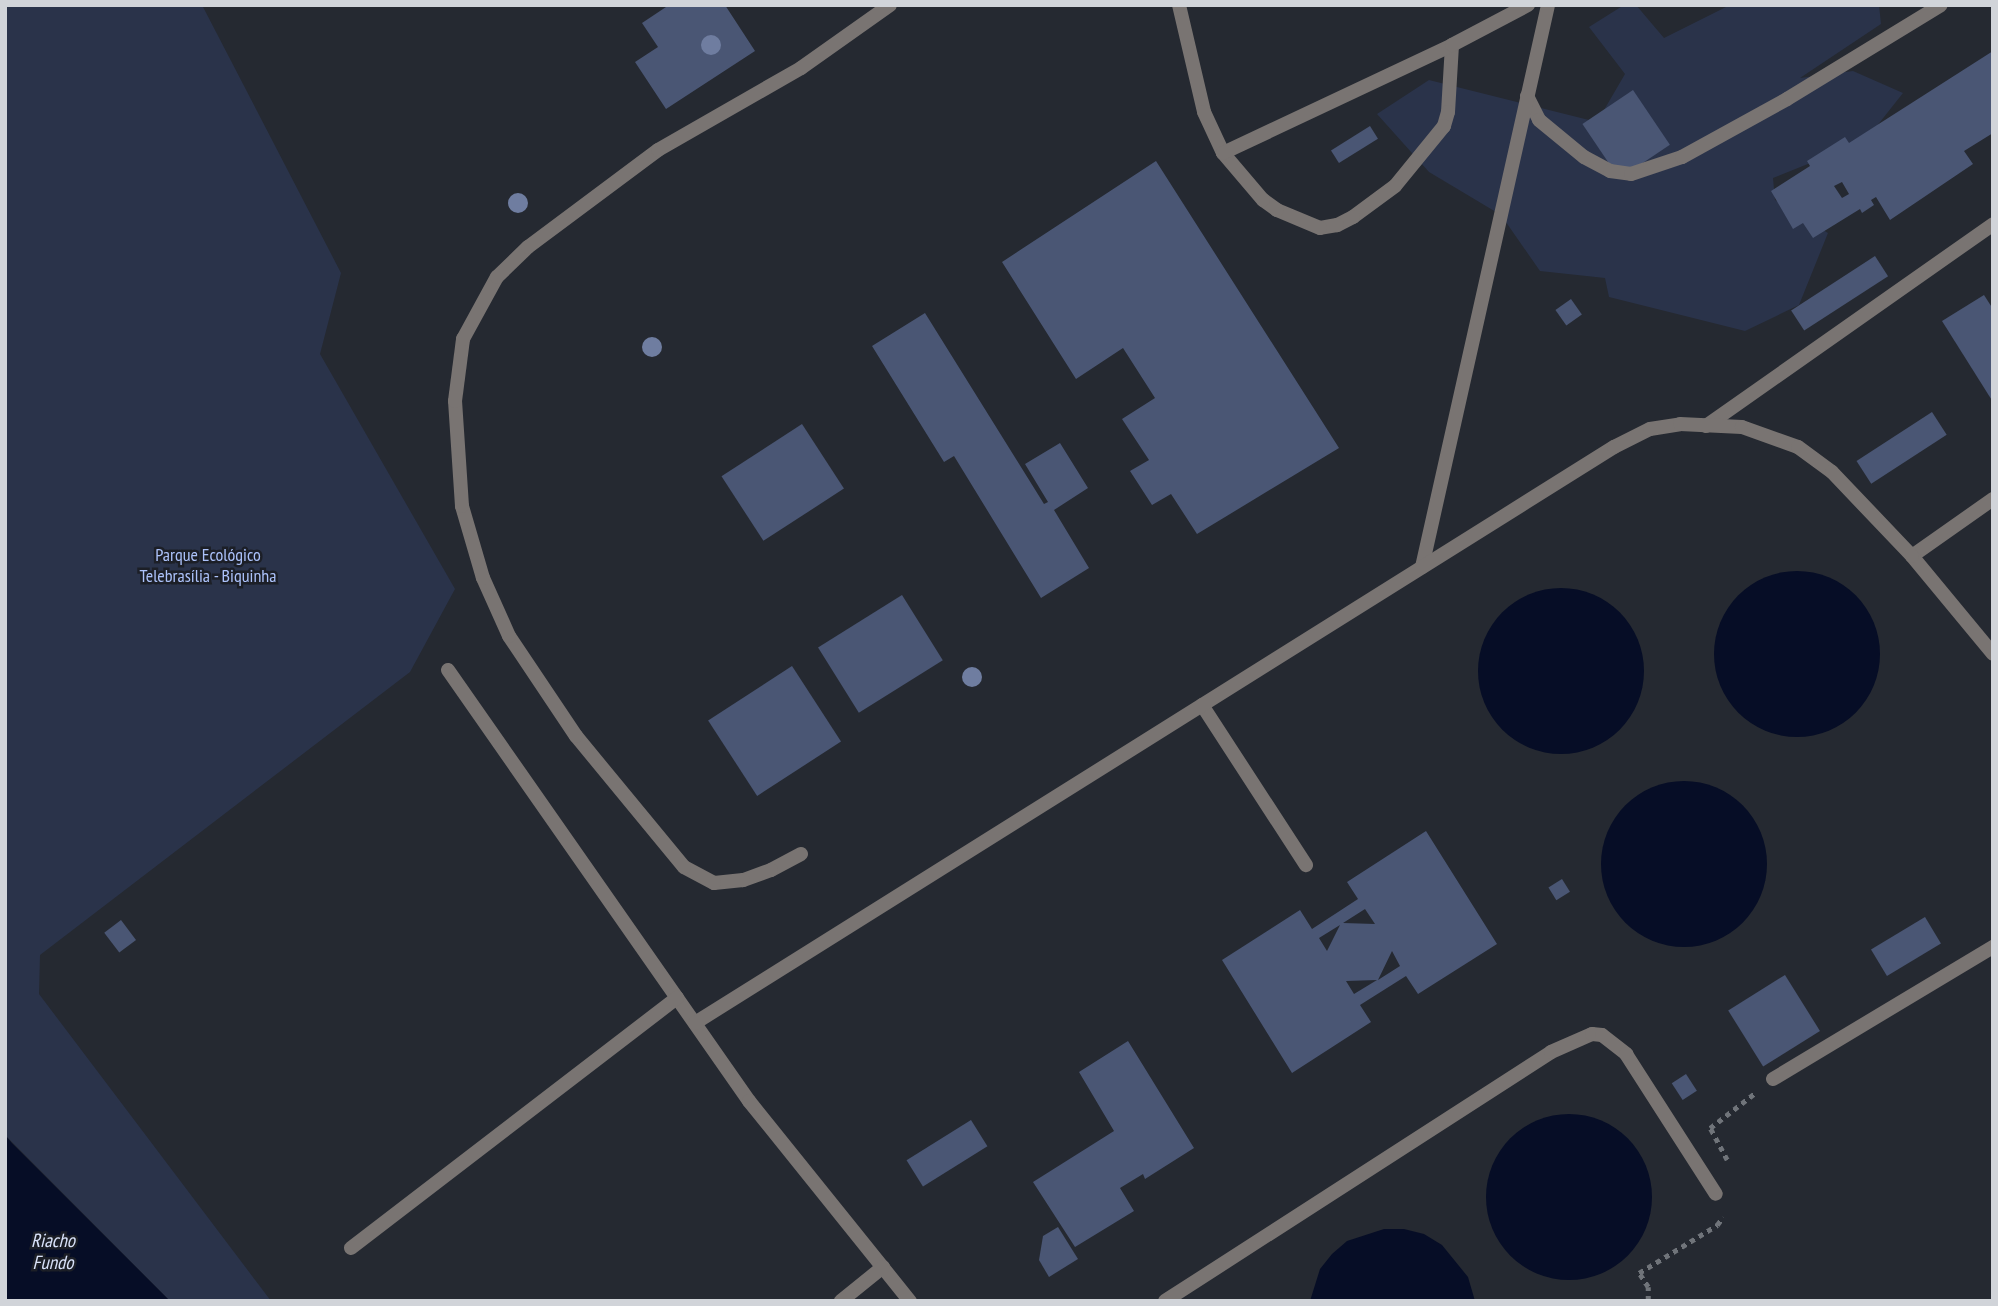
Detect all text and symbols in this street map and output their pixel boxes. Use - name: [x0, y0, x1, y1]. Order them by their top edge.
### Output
- park label: Parque Ecológico Telebrasília - Biquinha: [139, 545, 277, 588]
- water label: Riacho Fundo: [31, 1230, 75, 1274]

